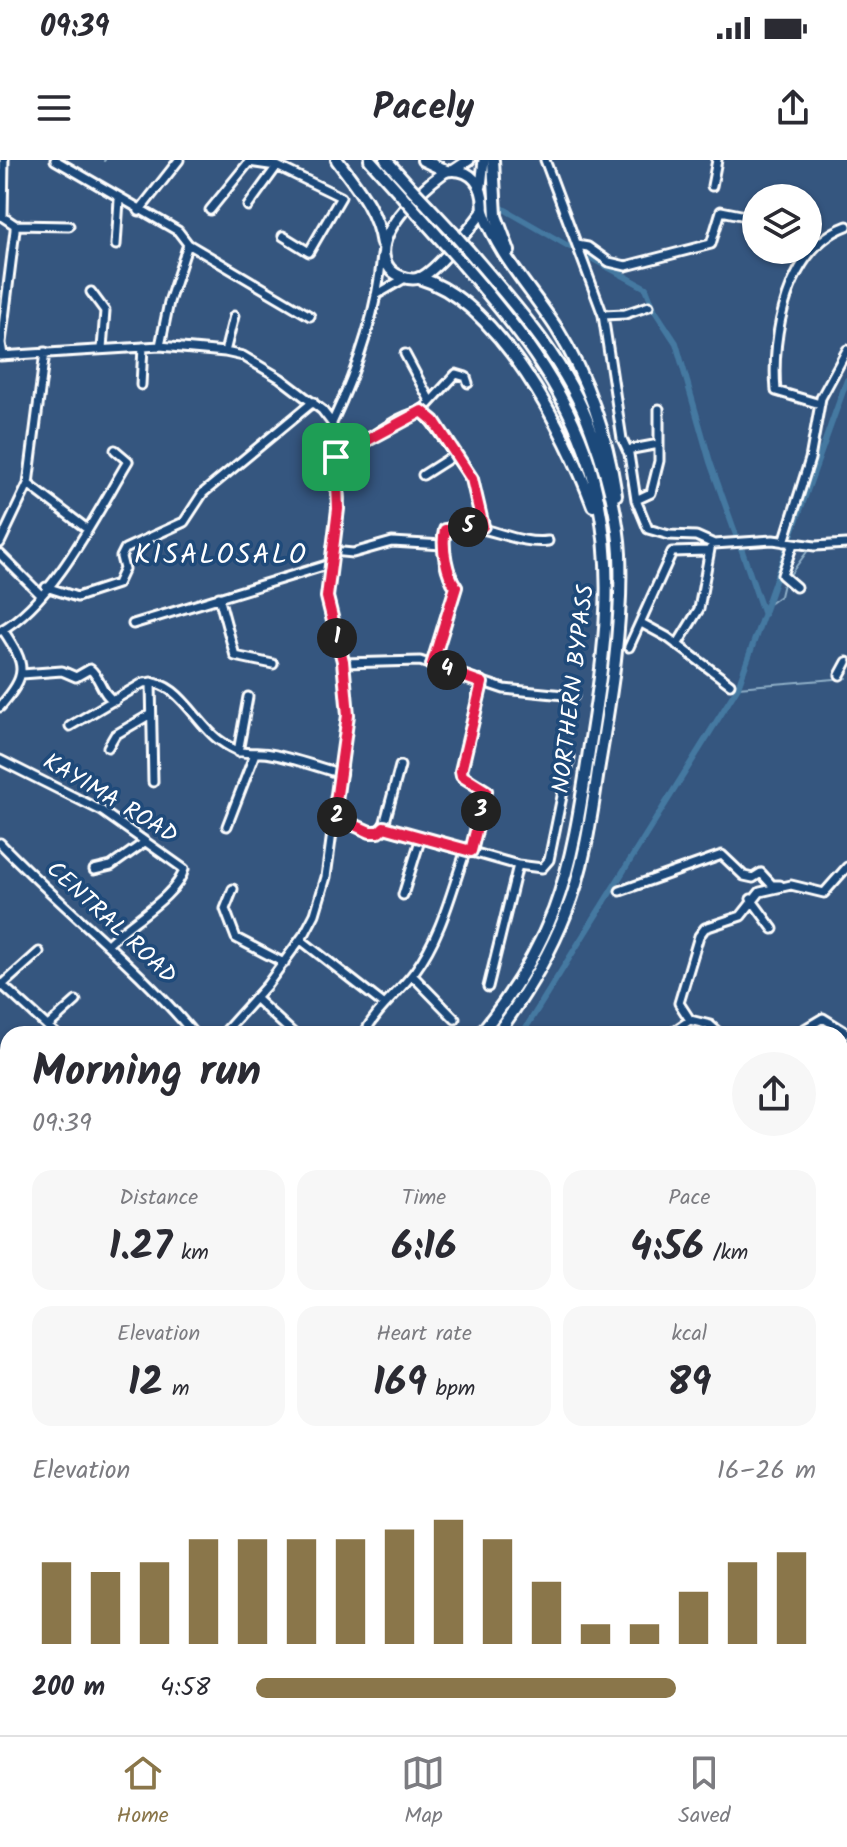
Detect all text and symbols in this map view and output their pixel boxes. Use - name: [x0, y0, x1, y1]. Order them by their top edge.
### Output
- text: 09:39: [40, 4, 110, 52]
- text: Pacely: [373, 80, 474, 137]
- icon: menu: [32, 86, 76, 130]
- icon: share: [771, 86, 815, 130]
- map controls: [742, 184, 822, 264]
- button: layers: [742, 184, 822, 264]
- pin: [302, 423, 370, 491]
- icon: arrive: [314, 435, 358, 479]
- pin: 5: [448, 507, 488, 547]
- text: 5: [462, 509, 474, 544]
- district label: KISALOSALO: [134, 533, 308, 578]
- street label: NORTHERN BYPASS: [542, 582, 606, 796]
- pin: 1: [317, 618, 357, 658]
- text: 1: [334, 620, 340, 655]
- pin: 4: [427, 650, 467, 690]
- text: 4: [441, 652, 453, 687]
- street label: KAYIMA ROAD: [35, 743, 185, 855]
- pin: 3: [461, 791, 501, 831]
- text: 3: [475, 793, 487, 828]
- pin: 2: [317, 797, 357, 837]
- text: 2: [331, 799, 343, 834]
- street label: CENTRAL ROAD: [36, 852, 186, 994]
- text: Morning run: [32, 1038, 261, 1108]
- button: share: [732, 1052, 816, 1136]
- text: 09:39: [32, 1103, 92, 1145]
- text: Distance: [119, 1181, 198, 1216]
- text: Time: [402, 1181, 446, 1216]
- text: Pace: [668, 1181, 710, 1216]
- text: 1.27: [108, 1216, 172, 1280]
- text: 6:16: [391, 1216, 457, 1280]
- text: 4:56: [630, 1216, 704, 1280]
- text: km: [172, 1236, 209, 1271]
- text: /km: [704, 1236, 748, 1271]
- text: Elevation: [117, 1317, 200, 1352]
- text: Heart rate: [376, 1317, 472, 1352]
- text: kcal: [671, 1317, 707, 1352]
- text: 12: [128, 1352, 163, 1416]
- text: 169: [373, 1352, 427, 1416]
- text: 89: [667, 1352, 711, 1416]
- text: m: [163, 1372, 190, 1407]
- text: bpm: [427, 1372, 475, 1407]
- text: Elevation: [32, 1450, 130, 1492]
- text: 16–26 m: [717, 1450, 816, 1492]
- text: 200 m: [32, 1667, 105, 1709]
- text: 4:58: [160, 1667, 210, 1709]
- tab: Home: [116, 1751, 169, 1834]
- tab: Map: [401, 1751, 445, 1834]
- tab: Saved: [678, 1751, 731, 1834]

